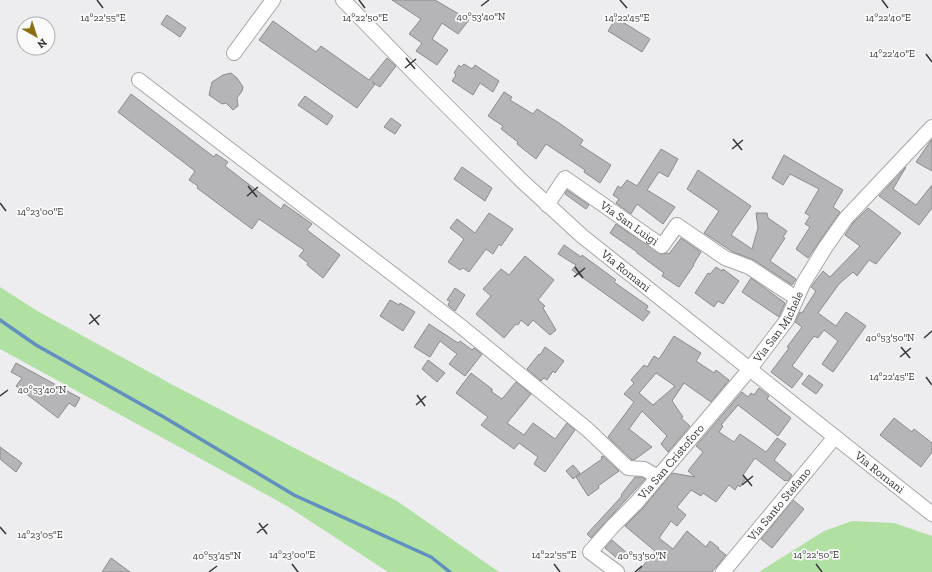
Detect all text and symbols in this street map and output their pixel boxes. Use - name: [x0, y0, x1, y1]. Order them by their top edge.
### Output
- text: 40°53'40"N: [457, 11, 506, 23]
- text: 14°22'55"E: [80, 12, 126, 24]
- text: 14°22'50"E: [342, 12, 388, 24]
- text: 14°22'45"E: [605, 12, 650, 24]
- text: 14°22'40"E: [865, 12, 911, 24]
- north arrow: [16, 16, 56, 56]
- text: N: [34, 36, 49, 51]
- text: 14°22'40"E: [869, 48, 915, 60]
- street label: Via San Luigi: [597, 197, 662, 249]
- text: 14°23'00"E: [17, 206, 63, 218]
- street label: Via Romani: [598, 246, 654, 295]
- street label: Via San Michele: [750, 289, 806, 366]
- text: 40°53'50"N: [866, 332, 915, 344]
- text: 14°22'45"E: [870, 371, 915, 383]
- text: 40°53'40"N: [18, 384, 67, 396]
- street label: Via San Cristoforo: [635, 421, 707, 503]
- street label: Via Romani: [851, 448, 908, 497]
- street label: Via Santo Stefano: [744, 465, 814, 545]
- text: 14°23'05"E: [17, 529, 63, 541]
- text: 14°23'00"E: [269, 549, 315, 561]
- text: 14°22'55"E: [531, 549, 577, 561]
- text: 14°22'50"E: [793, 549, 839, 561]
- text: 40°53'45"N: [193, 550, 242, 562]
- text: 40°53'50"N: [618, 550, 667, 562]

